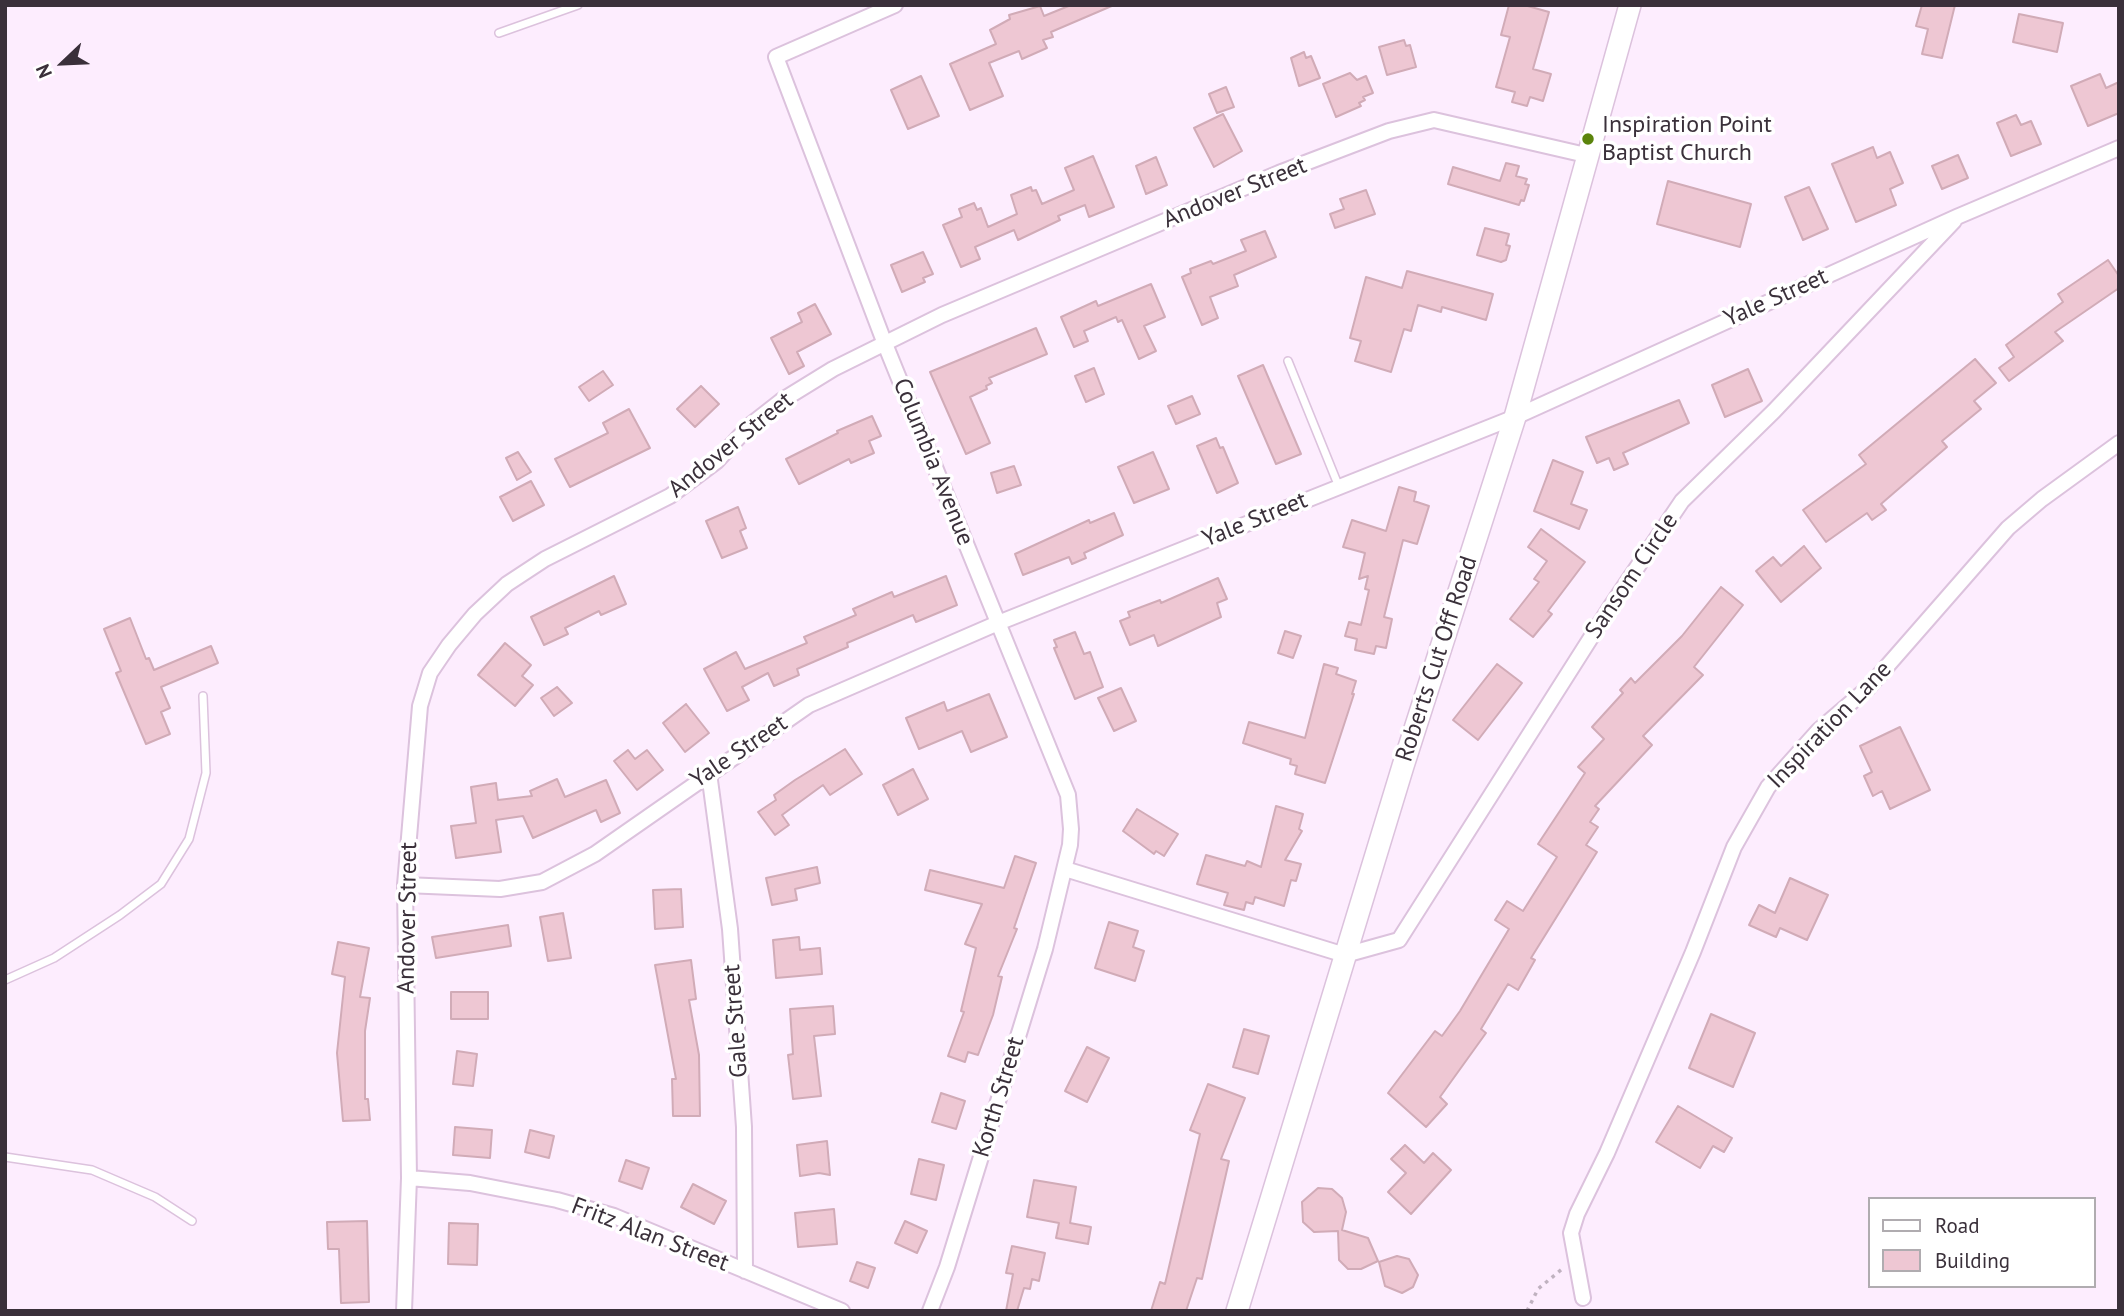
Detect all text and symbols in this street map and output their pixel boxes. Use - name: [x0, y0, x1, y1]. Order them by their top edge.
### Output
- north arrow: [28, 28, 98, 98]
- text: N: [30, 61, 57, 82]
- place label: Inspiration Point Baptist Church: [1602, 111, 1772, 167]
- marker: Inspiration Point Baptist Church: [1580, 131, 1596, 147]
- street label: Andover Street: [1159, 151, 1311, 235]
- street label: Yale Street: [1720, 262, 1832, 334]
- street label: Columbia Avenue: [886, 374, 980, 550]
- street label: Andover Street: [663, 386, 799, 504]
- street label: Yale Street: [1198, 486, 1312, 554]
- street label: Sansom Circle: [1580, 508, 1684, 644]
- street label: Roberts Cut Off Road: [1390, 553, 1484, 765]
- street label: Inspiration Lane: [1762, 655, 1898, 795]
- street label: Yale Street: [685, 709, 793, 795]
- street label: Andover Street: [392, 842, 424, 994]
- street label: Gale Street: [718, 963, 754, 1079]
- street label: Korth Street: [967, 1033, 1031, 1161]
- street label: Fritz Alan Street: [567, 1192, 733, 1278]
- legend: [1868, 1197, 2096, 1288]
- text: Road: [1935, 1212, 1979, 1239]
- text: Building: [1935, 1247, 2010, 1274]

